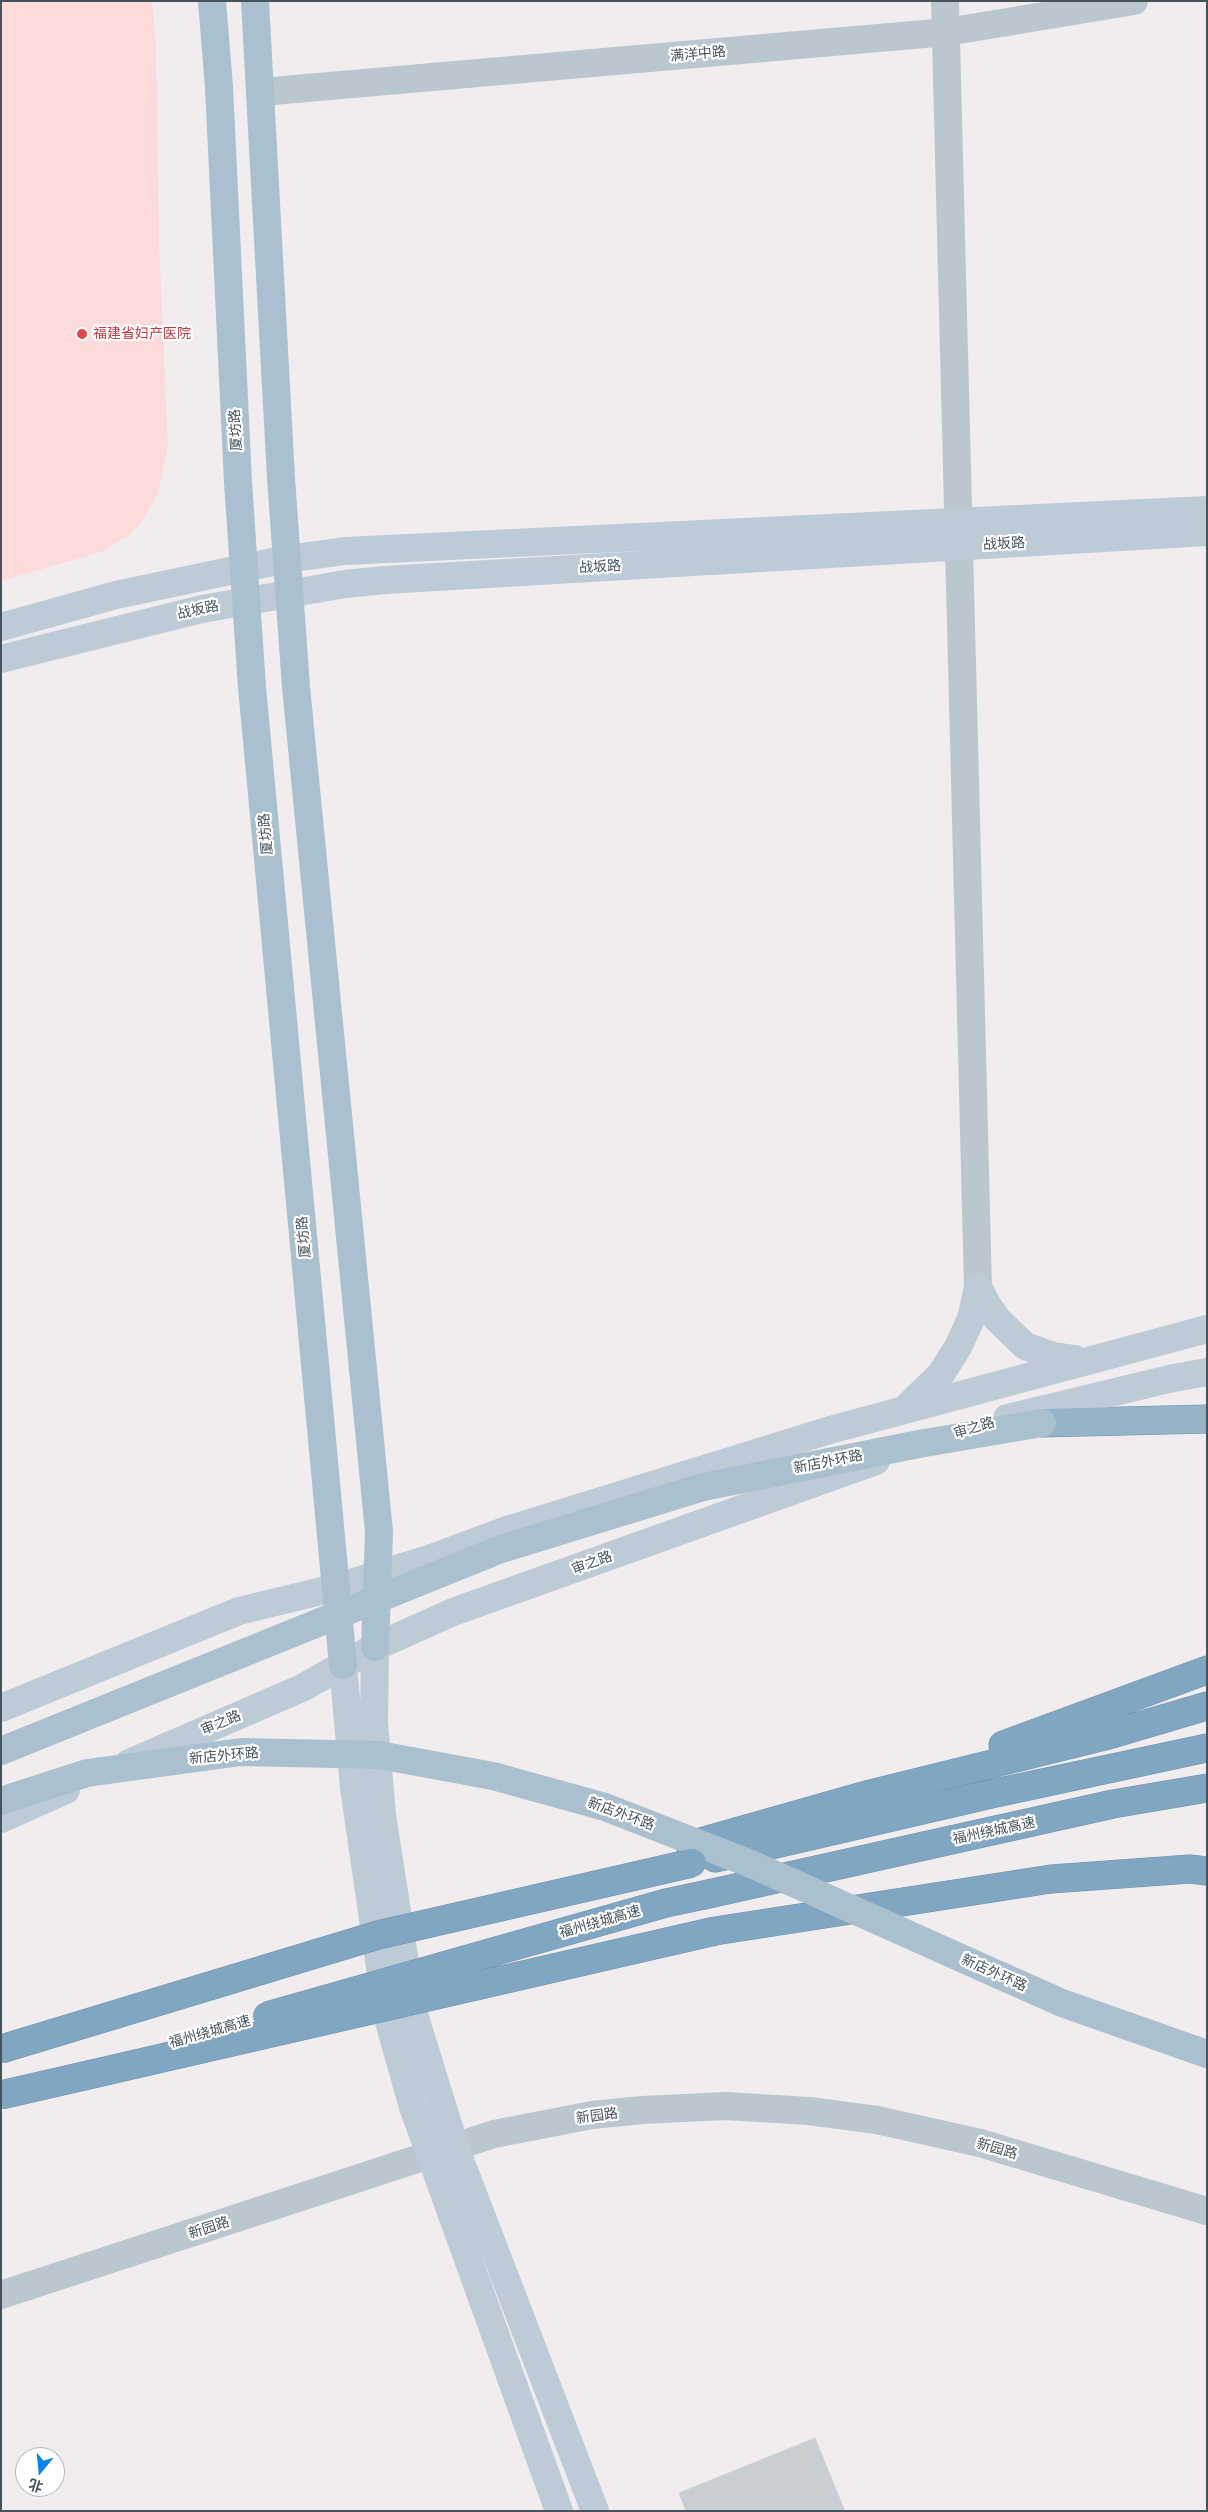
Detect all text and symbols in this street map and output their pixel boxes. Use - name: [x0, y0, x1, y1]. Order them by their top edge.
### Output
- street label: 满洋中路: [669, 43, 727, 65]
- place label: 福建省妇产医院: [93, 326, 191, 342]
- marker: 福建省妇产医院: [75, 327, 89, 341]
- street label: 厦坊路: [227, 409, 245, 451]
- street label: 战坂路: [983, 535, 1025, 553]
- street label: 战坂路: [579, 558, 621, 576]
- street label: 战坂路: [176, 597, 220, 623]
- street label: 厦坊路: [256, 812, 276, 856]
- street label: 厦坊路: [294, 1215, 314, 1259]
- street label: 审之路: [951, 1414, 997, 1442]
- street label: 新店外环路: [792, 1447, 864, 1477]
- street label: 审之路: [569, 1548, 615, 1578]
- street label: 审之路: [198, 1707, 244, 1739]
- street label: 新店外环路: [188, 1745, 260, 1767]
- street label: 新店外环路: [585, 1794, 657, 1834]
- street label: 福州绕城高速: [951, 1814, 1037, 1848]
- street label: 福州绕城高速: [557, 1902, 643, 1942]
- street label: 新店外环路: [959, 1951, 1029, 1995]
- street label: 福州绕城高速: [167, 2012, 253, 2052]
- street label: 新园路: [575, 2105, 619, 2127]
- street label: 新园路: [974, 2135, 1020, 2163]
- street label: 新园路: [186, 2214, 232, 2242]
- north arrow: [15, 2447, 65, 2497]
- text: 北: [27, 2476, 45, 2496]

